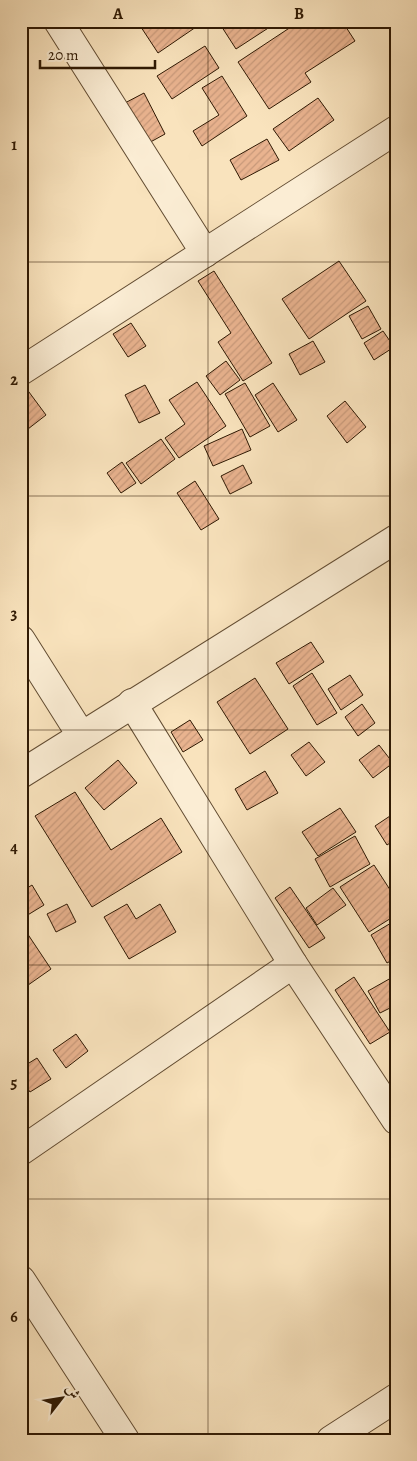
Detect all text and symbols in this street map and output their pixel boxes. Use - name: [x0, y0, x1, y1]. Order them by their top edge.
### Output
- text: A: [112, 3, 124, 25]
- text: B: [294, 3, 304, 25]
- scale bar: [40, 38, 155, 70]
- text: 20 m: [48, 45, 79, 65]
- text: 1: [11, 134, 17, 156]
- text: 2: [10, 369, 18, 391]
- text: 3: [11, 603, 18, 625]
- text: 4: [10, 837, 18, 859]
- text: 5: [11, 1072, 18, 1094]
- text: 6: [10, 1306, 18, 1328]
- north arrow: [38, 1374, 88, 1424]
- text: ش: [61, 1381, 84, 1403]

